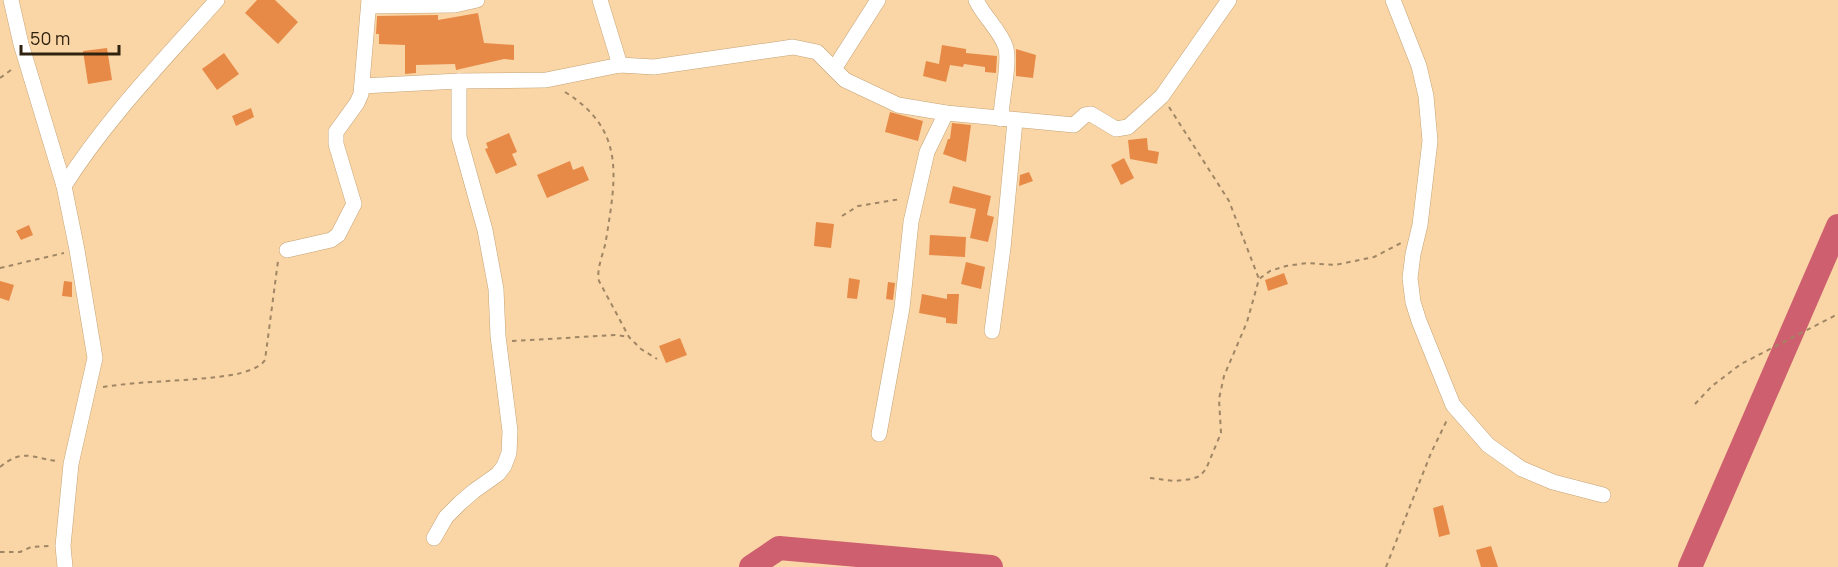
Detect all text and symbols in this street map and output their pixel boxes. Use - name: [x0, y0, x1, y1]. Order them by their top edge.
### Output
- scale bar: [21, 18, 118, 56]
- text: 50 m: [30, 26, 70, 50]

